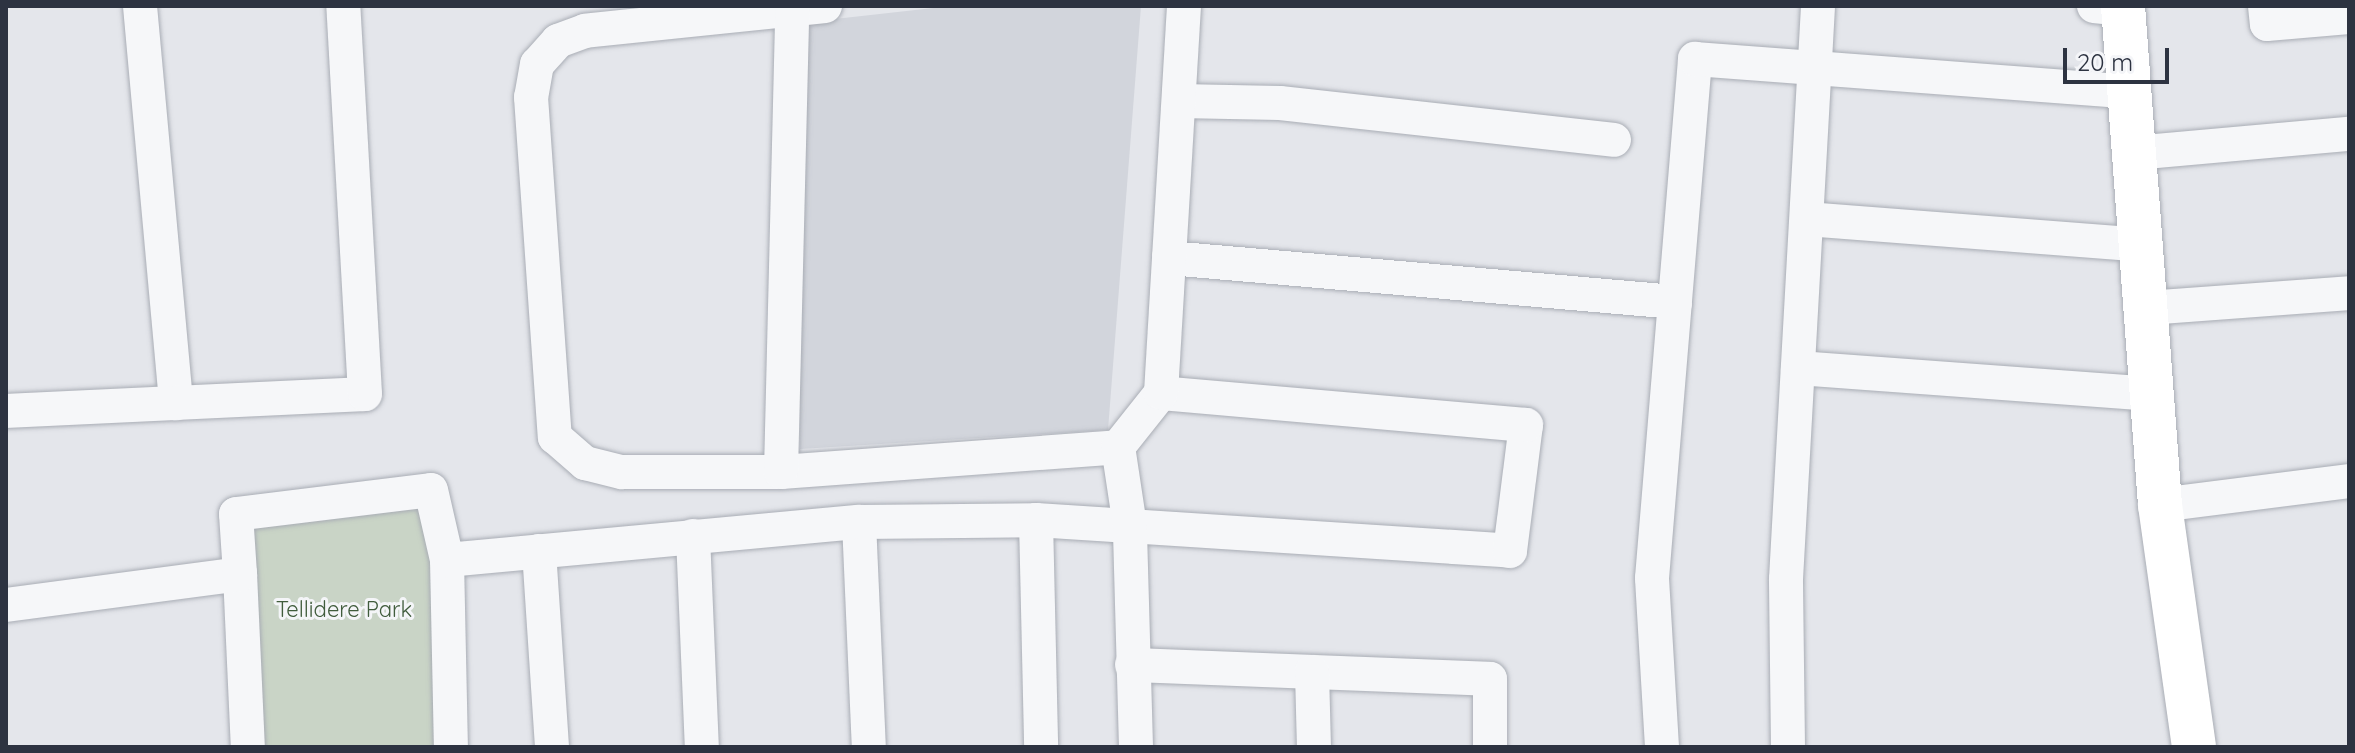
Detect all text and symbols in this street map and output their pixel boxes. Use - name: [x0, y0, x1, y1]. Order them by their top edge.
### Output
- scale bar: [2067, 32, 2173, 82]
- text: 20 m: [2077, 47, 2133, 77]
- park label: Tellidere Park: [276, 597, 412, 623]

